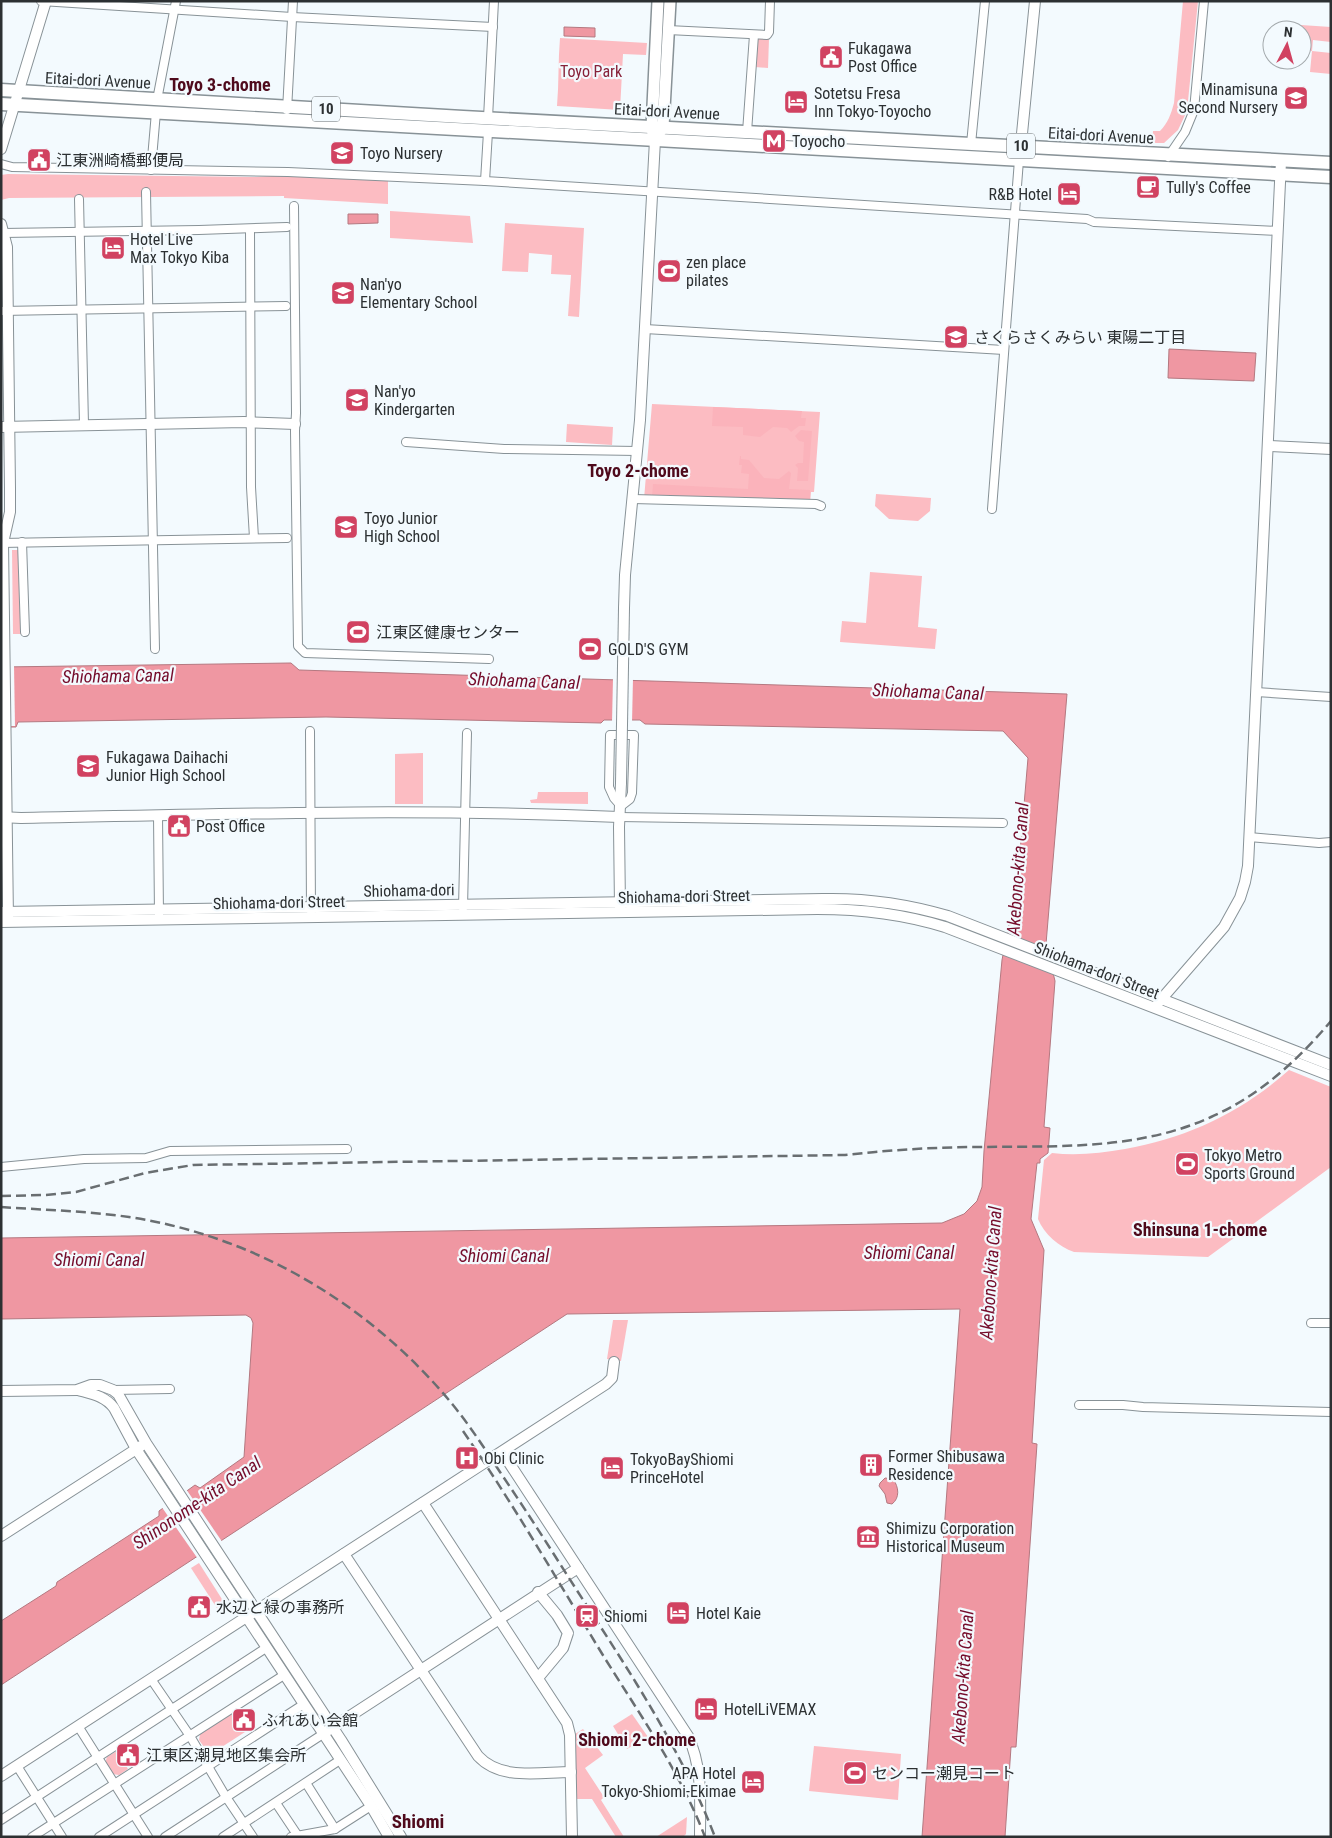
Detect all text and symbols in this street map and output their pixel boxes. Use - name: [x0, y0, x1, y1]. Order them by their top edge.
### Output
- north arrow: [1262, 20, 1312, 70]
- text: N: [1283, 24, 1293, 40]
- place label: Fukagawa Post Office: [848, 39, 917, 76]
- public building icon: Fukagawa Post Office: [818, 44, 844, 70]
- park label: Toyo Park: [560, 62, 623, 81]
- street label: Eitai-dori Avenue: [45, 68, 151, 93]
- district label: Toyo 3-chome: [169, 74, 271, 95]
- place label: Minamisuna Second Nursery: [1178, 80, 1278, 117]
- place label: Sotetsu Fresa Inn Tokyo-Toyocho: [814, 84, 931, 121]
- school or university icon: Minamisuna Second Nursery: [1283, 85, 1309, 111]
- hotel icon: Sotetsu Fresa Inn Tokyo-Toyocho: [783, 89, 809, 115]
- road number: 10: [312, 96, 340, 122]
- street label: Eitai-dori Avenue: [614, 99, 720, 124]
- street label: Eitai-dori Avenue: [1048, 123, 1154, 148]
- metro station icon: Toyocho: [761, 128, 787, 154]
- place label: Toyocho: [792, 132, 845, 151]
- road number: 10: [1007, 134, 1035, 158]
- school or university icon: Toyo Nursery: [329, 140, 355, 166]
- place label: Toyo Nursery: [360, 144, 443, 163]
- public building icon: 江東洲崎橋郵便局: [26, 147, 52, 173]
- place label: 江東洲崎橋郵便局: [56, 151, 184, 170]
- cafe icon: Tully's Coffee: [1135, 174, 1161, 200]
- place label: Tully's Coffee: [1166, 178, 1251, 197]
- hotel icon: R&B Hotel: [1056, 181, 1082, 207]
- place label: R&B Hotel: [989, 185, 1052, 204]
- place label: Hotel Live Max Tokyo Kiba: [130, 230, 229, 267]
- hotel icon: Hotel Live Max Tokyo Kiba: [100, 235, 126, 261]
- place label: zen place pilates: [686, 253, 746, 290]
- sports icon: zen place pilates: [656, 258, 682, 284]
- place label: Nan'yo Elementary School: [360, 275, 477, 312]
- school or university icon: Nan'yo Elementary School: [330, 280, 356, 306]
- school or university icon: さくらさくみらい 東陽二丁目: [943, 324, 969, 350]
- place label: さくらさくみらい 東陽二丁目: [974, 328, 1186, 347]
- place label: Nan'yo Kindergarten: [374, 382, 455, 419]
- school or university icon: Nan'yo Kindergarten: [344, 387, 370, 413]
- district label: Toyo 2-chome: [587, 460, 689, 481]
- place label: Toyo Junior High School: [364, 509, 440, 546]
- school or university icon: Toyo Junior High School: [333, 514, 359, 540]
- sports icon: 江東区健康センター: [345, 619, 371, 645]
- place label: 江東区健康センター: [376, 623, 520, 642]
- sports icon: GOLD'S GYM: [577, 636, 603, 662]
- place label: GOLD'S GYM: [608, 640, 689, 659]
- water label: Shiohama Canal: [62, 664, 175, 687]
- water label: Shiohama Canal: [468, 668, 581, 693]
- water label: Shiohama Canal: [872, 679, 985, 704]
- place label: Fukagawa Daihachi Junior High School: [106, 748, 228, 785]
- school or university icon: Fukagawa Daihachi Junior High School: [75, 753, 101, 779]
- water label: Akebono-kita Canal: [1002, 801, 1033, 937]
- public building icon: Post Office: [166, 813, 192, 839]
- place label: Post Office: [196, 817, 265, 836]
- street label: Shiohama-dori: [363, 880, 455, 901]
- street label: Shiohama-dori Street: [618, 886, 751, 907]
- street label: Shiohama-dori Street: [213, 892, 346, 913]
- street label: Shiohama-dori Street: [1032, 938, 1162, 1003]
- place label: Tokyo Metro Sports Ground: [1204, 1146, 1295, 1183]
- sports icon: Tokyo Metro Sports Ground: [1174, 1151, 1200, 1177]
- water label: Akebono-kita Canal: [975, 1205, 1006, 1341]
- district label: Shinsuna 1-chome: [1133, 1219, 1267, 1240]
- water label: Shiomi Canal: [864, 1242, 955, 1263]
- water label: Shiomi Canal: [459, 1245, 550, 1266]
- water label: Shiomi Canal: [54, 1249, 145, 1270]
- hospital icon: Obi Clinic: [454, 1445, 480, 1471]
- place label: Former Shibusawa Residence: [888, 1447, 1005, 1484]
- place label: Obi Clinic: [484, 1449, 544, 1468]
- place label: TokyoBayShiomi PrinceHotel: [630, 1450, 734, 1487]
- water label: Shinonome-kita Canal: [129, 1451, 266, 1553]
- building icon: Former Shibusawa Residence: [858, 1452, 884, 1478]
- hotel icon: TokyoBayShiomi PrinceHotel: [599, 1455, 625, 1481]
- place label: Shimizu Corporation Historical Museum: [886, 1519, 1014, 1556]
- museum icon: Shimizu Corporation Historical Museum: [855, 1524, 881, 1550]
- public building icon: 水辺と緑の事務所: [186, 1594, 212, 1620]
- place label: 水辺と緑の事務所: [216, 1598, 344, 1617]
- hotel icon: Hotel Kaie: [665, 1600, 691, 1626]
- station icon: Shiomi: [574, 1603, 600, 1629]
- place label: Hotel Kaie: [696, 1604, 761, 1623]
- place label: Shiomi: [604, 1607, 647, 1626]
- water label: Akebono-kita Canal: [947, 1609, 978, 1745]
- hotel icon: HotelLiVEMAX: [693, 1696, 719, 1722]
- place label: HotelLiVEMAX: [724, 1700, 817, 1719]
- public building icon: ふれあい会館: [231, 1707, 257, 1733]
- place label: ふれあい会館: [262, 1711, 358, 1730]
- district label: Shiomi 2-chome: [578, 1729, 696, 1750]
- public building icon: 江東区潮見地区集会所: [115, 1742, 141, 1768]
- place label: 江東区潮見地区集会所: [146, 1746, 306, 1765]
- sports icon: センコー潮見コート: [842, 1760, 868, 1786]
- place label: APA Hotel Tokyo-Shiomi-Ekimae: [601, 1764, 736, 1801]
- place label: センコー潮見コート: [872, 1764, 1016, 1783]
- hotel icon: APA Hotel Tokyo-Shiomi-Ekimae: [740, 1769, 766, 1795]
- district label: Shiomi: [392, 1810, 444, 1833]

